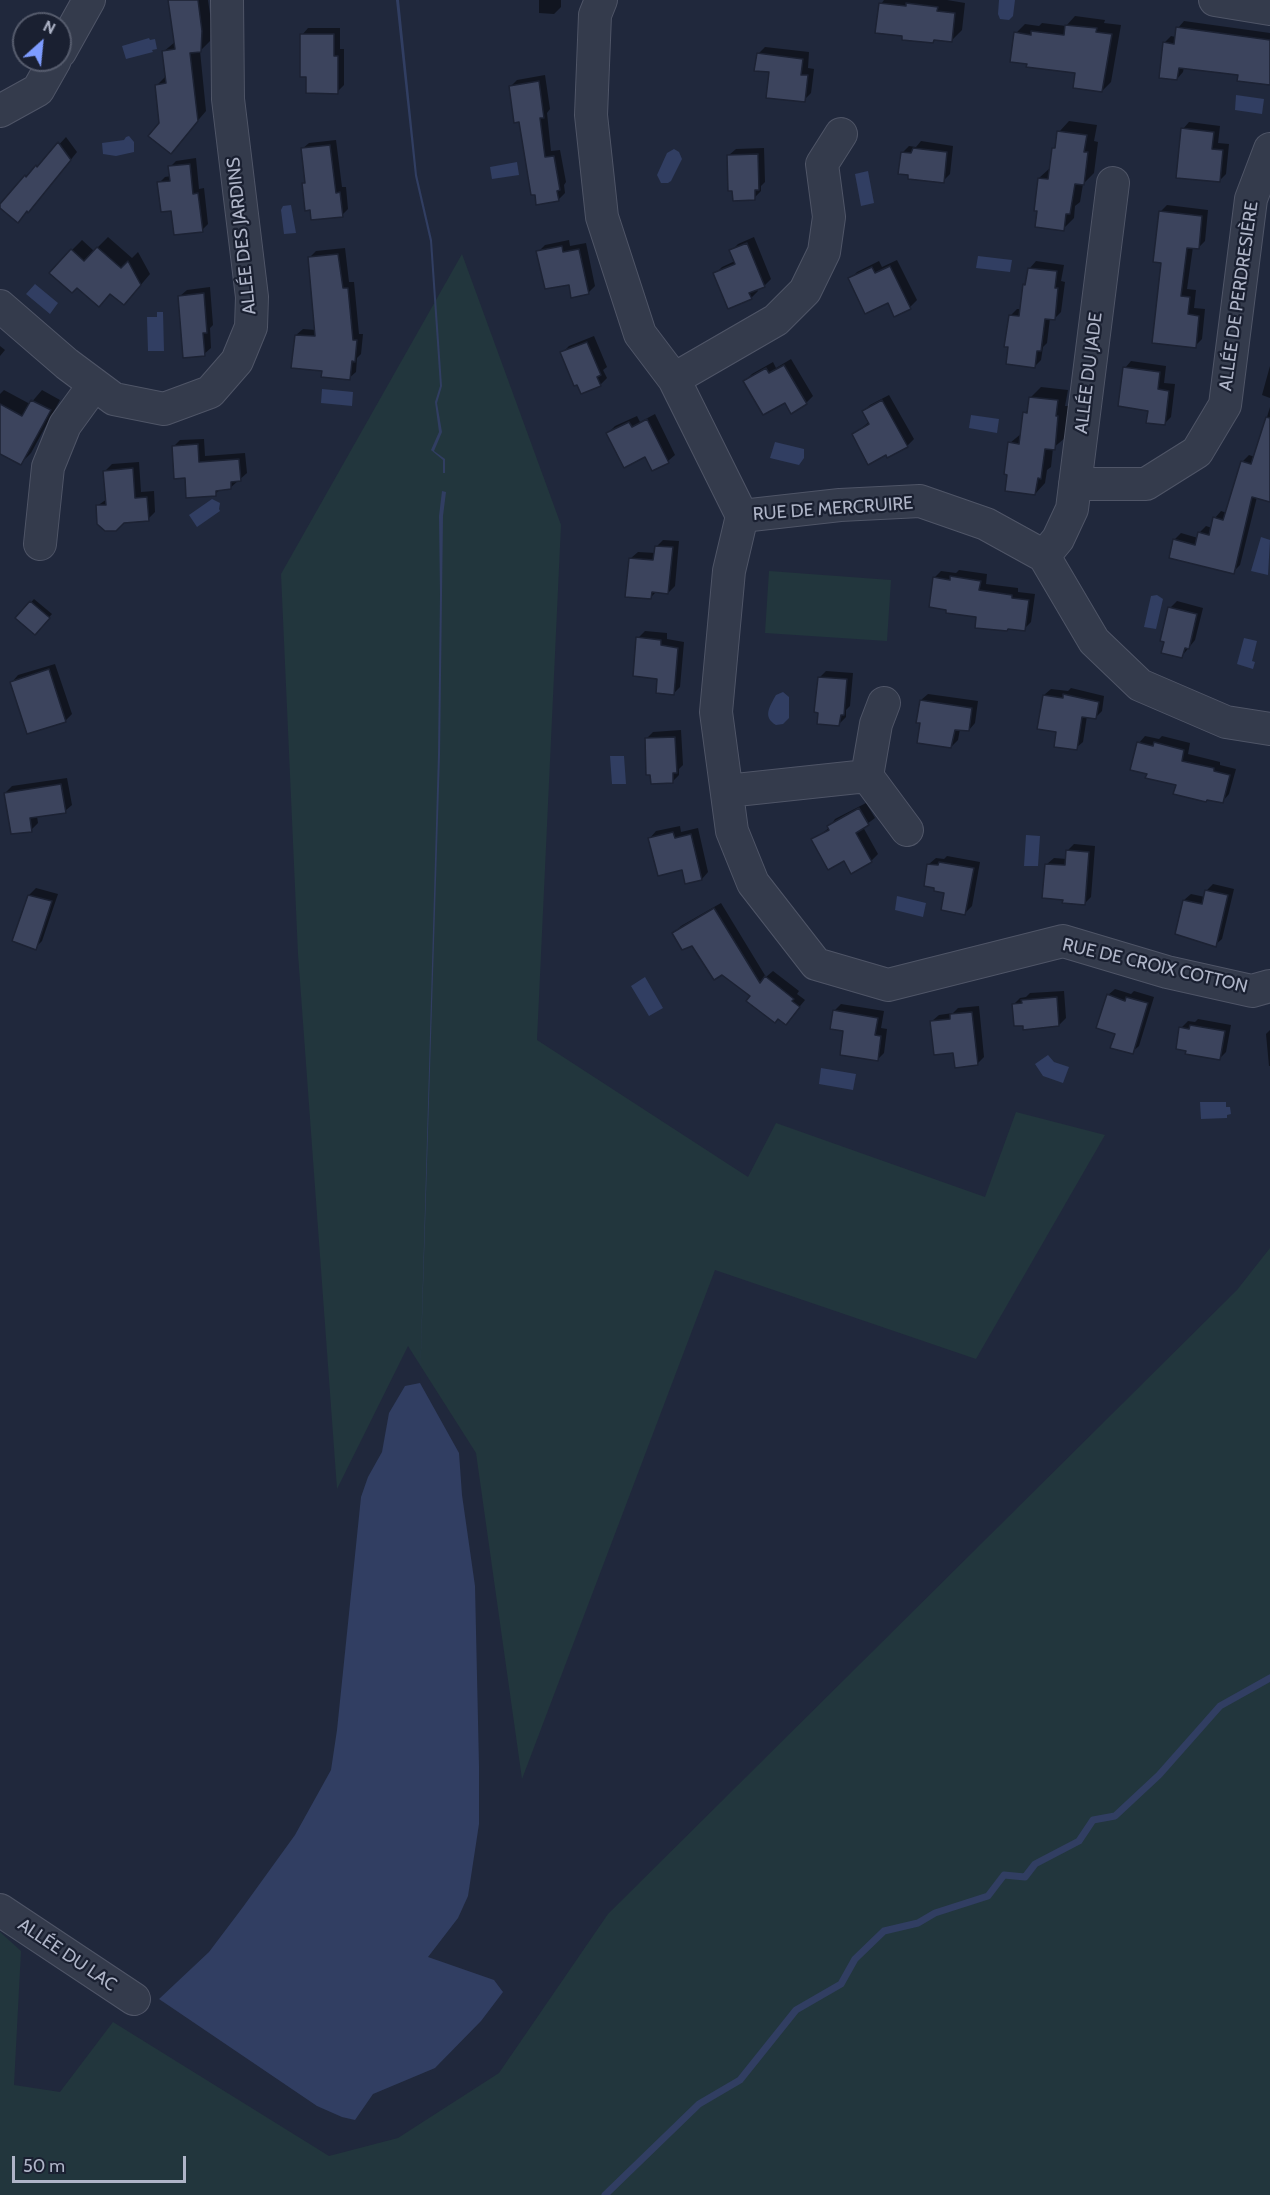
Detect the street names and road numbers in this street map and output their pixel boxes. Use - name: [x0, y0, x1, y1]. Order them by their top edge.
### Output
- street label: ALLÉE DES JARDINS: [223, 156, 261, 316]
- street label: ALLÉE DE PERDRESIÈRE: [1215, 200, 1263, 392]
- street label: ALLÉE DU JADE: [1071, 311, 1107, 435]
- street label: RUE DE MERCRUIRE: [752, 493, 914, 525]
- street label: RUE DE CROIX COTTON: [1060, 934, 1250, 998]
- street label: ALLÉE DU LAC: [14, 1914, 120, 1996]

